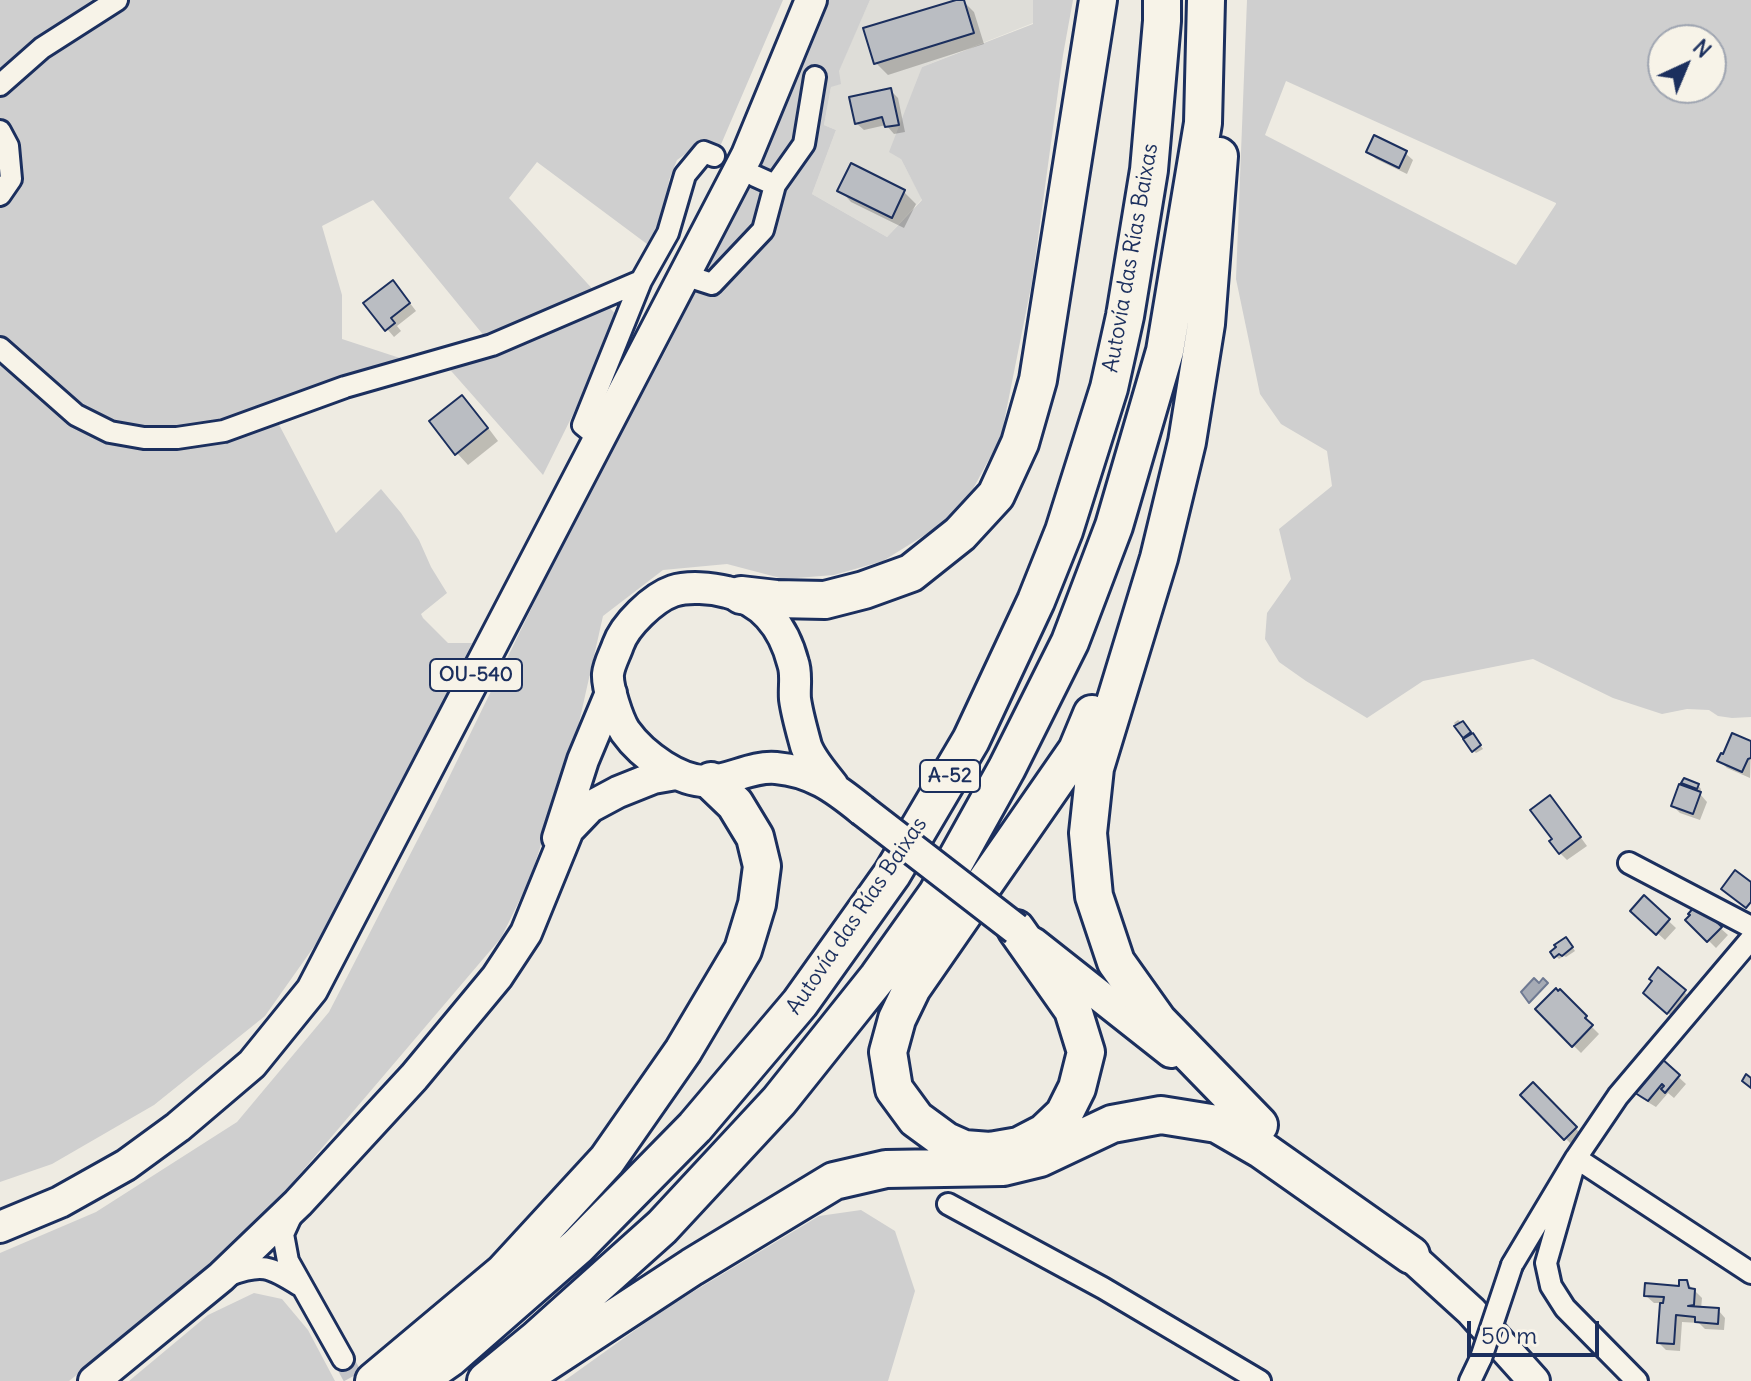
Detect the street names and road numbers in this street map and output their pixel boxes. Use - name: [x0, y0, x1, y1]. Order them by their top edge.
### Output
- street label: Autovía das Rías Baixas: [1098, 141, 1164, 375]
- road number: OU-540: [430, 659, 522, 691]
- road number: A-52: [920, 760, 980, 792]
- street label: Autovía das Rías Baixas: [781, 812, 933, 1020]

